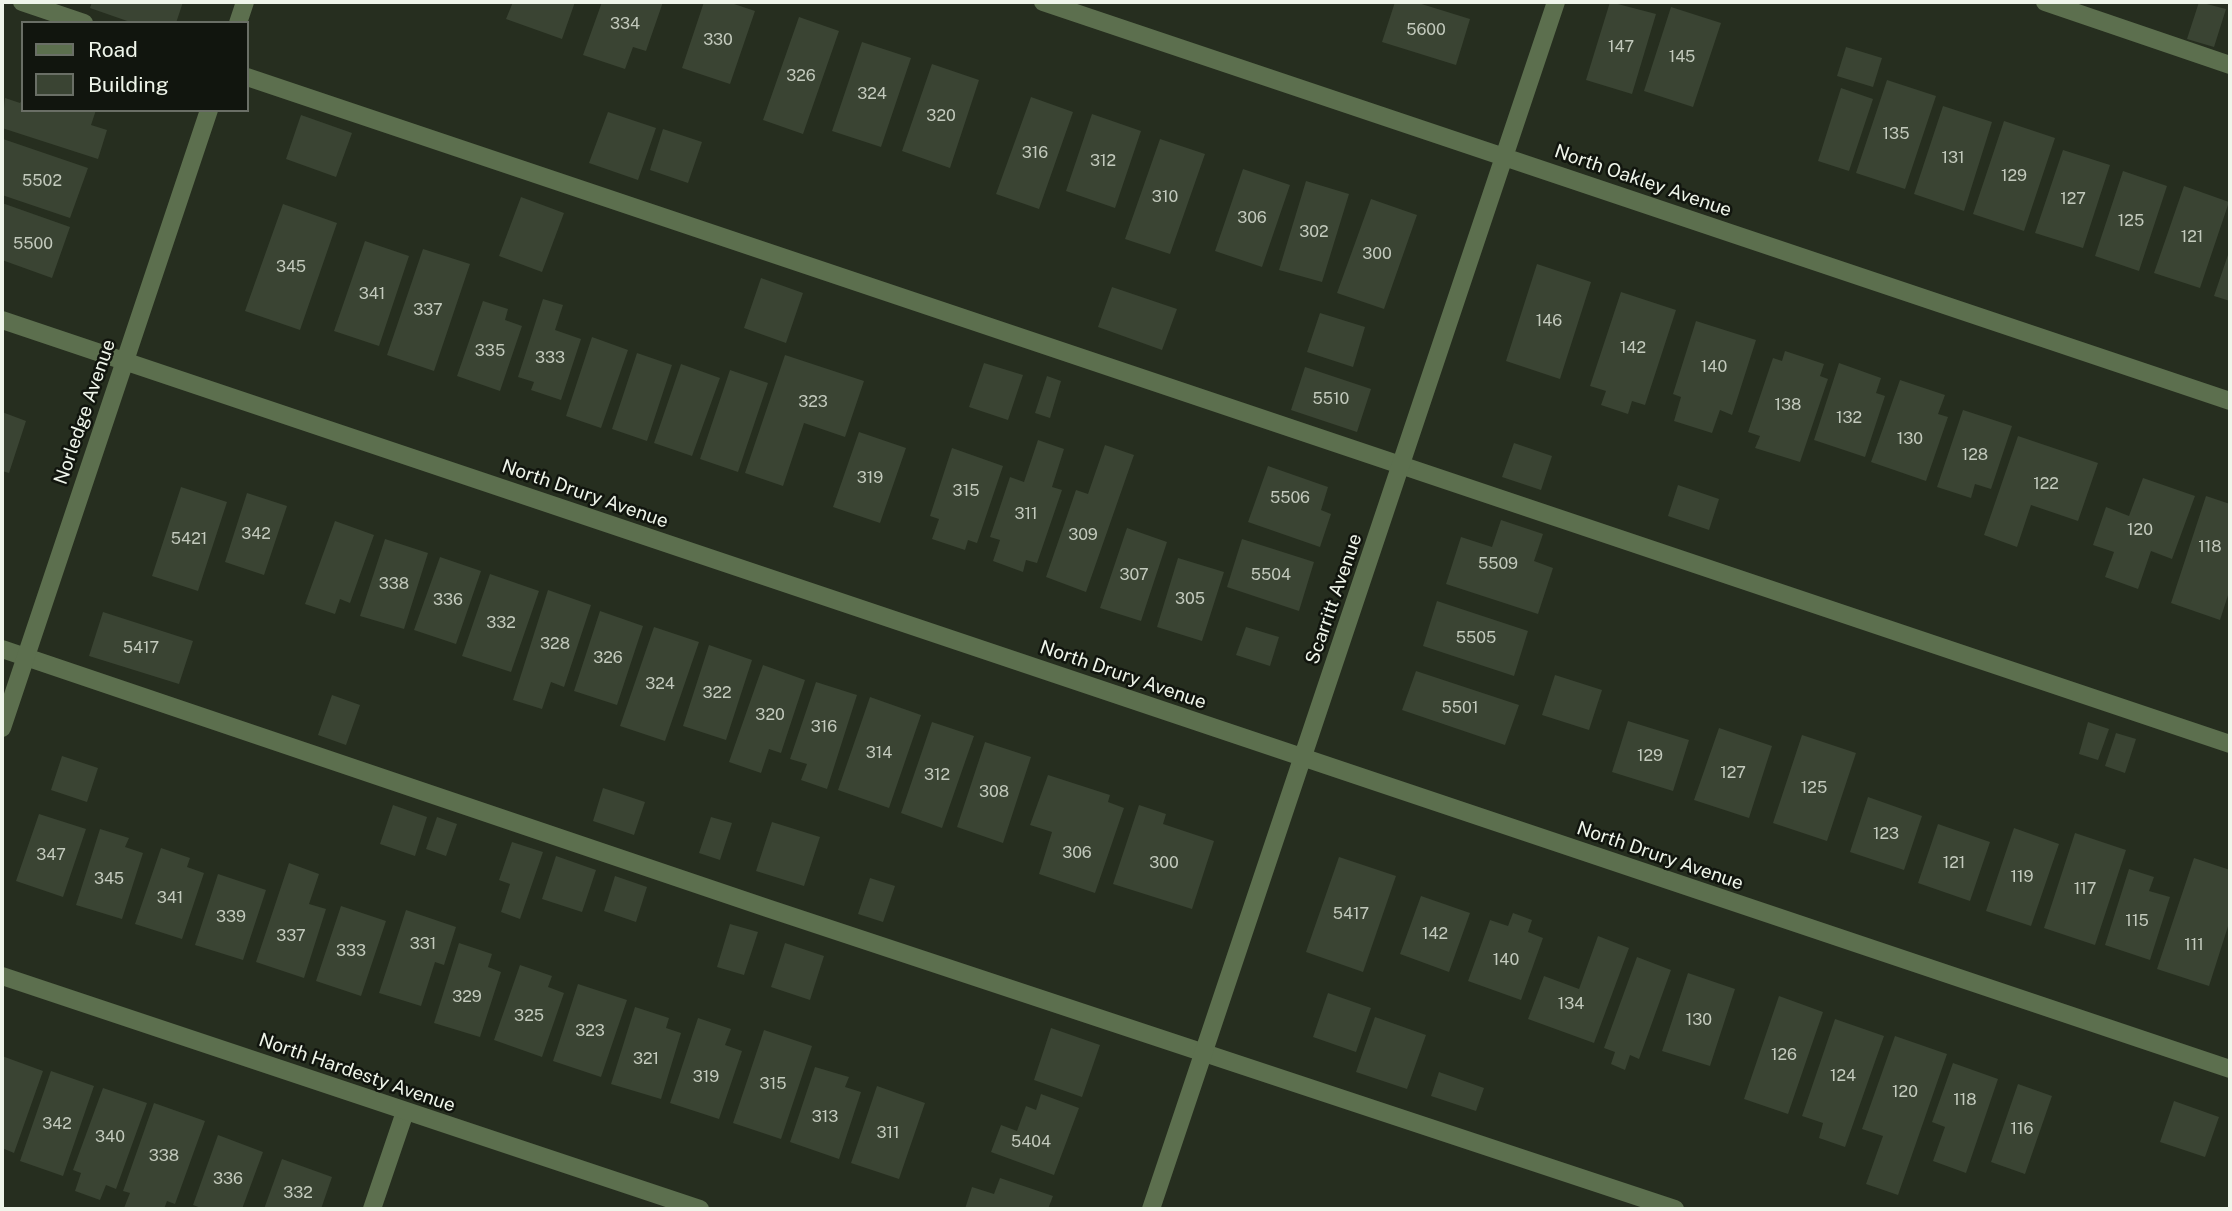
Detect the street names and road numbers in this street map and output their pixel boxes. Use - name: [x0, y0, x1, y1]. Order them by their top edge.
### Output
- street label: North Oakley Avenue: [1551, 140, 1735, 222]
- street label: Norledge Avenue: [50, 336, 120, 488]
- street label: North Drury Avenue: [499, 455, 671, 533]
- street label: Scarritt Avenue: [1301, 531, 1367, 667]
- street label: North Drury Avenue: [1037, 636, 1209, 714]
- street label: North Drury Avenue: [1574, 817, 1746, 895]
- street label: North Hardesty Avenue: [256, 1029, 458, 1117]

